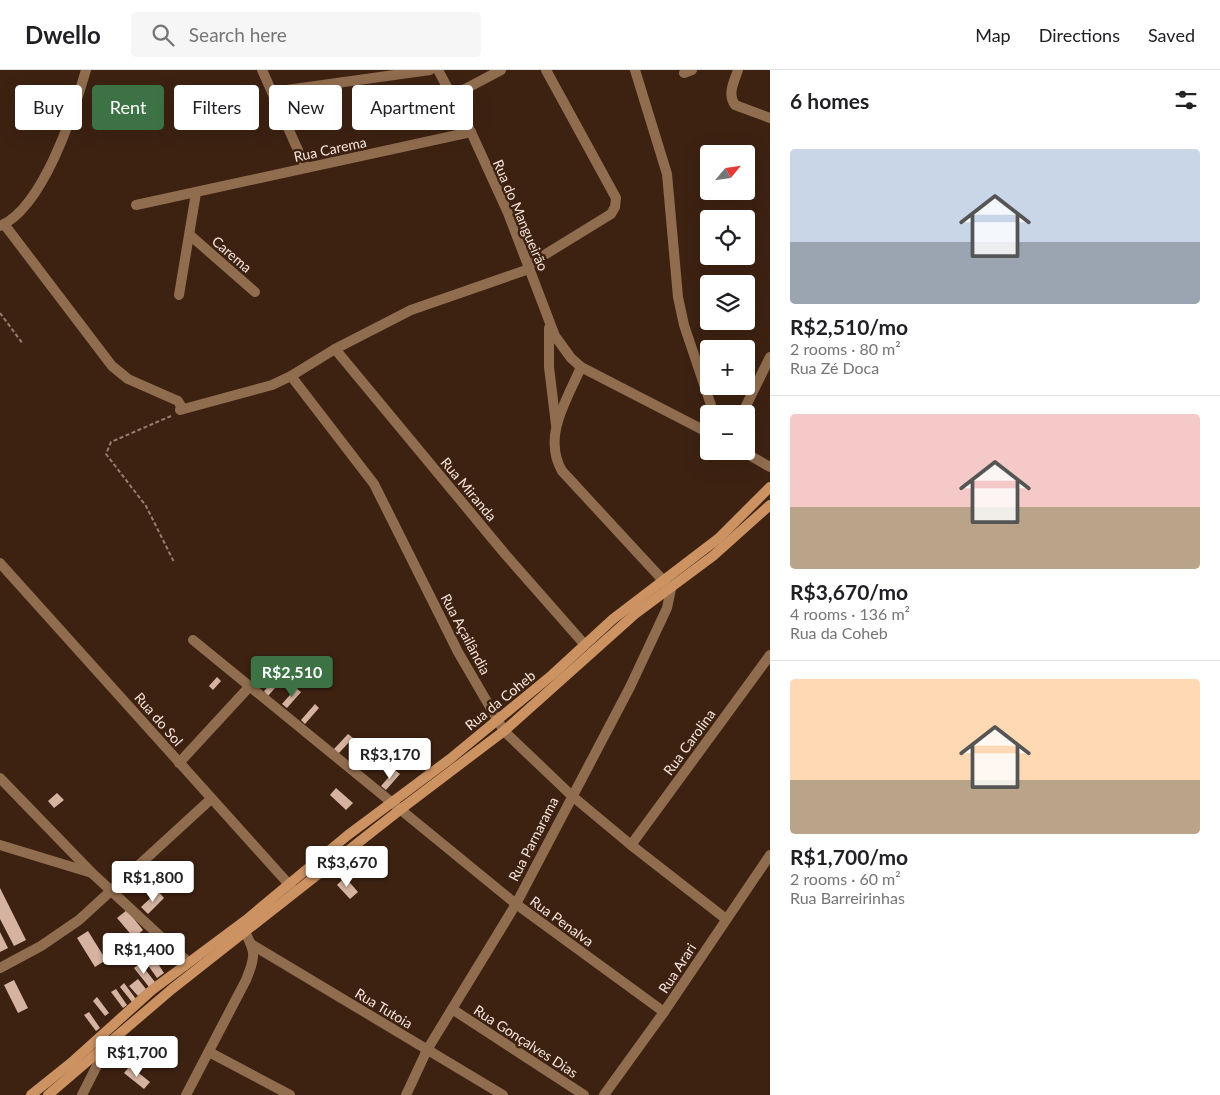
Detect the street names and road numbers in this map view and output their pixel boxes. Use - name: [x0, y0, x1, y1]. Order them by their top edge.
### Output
- street label: Rua Carema: [292, 133, 368, 165]
- street label: Rua do Mangueirão: [490, 157, 552, 273]
- street label: Carema: [209, 232, 255, 276]
- street label: Rua Miranda: [438, 454, 500, 524]
- street label: Rua Açailândia: [438, 591, 494, 677]
- street label: Rua da Coheb: [461, 666, 539, 733]
- street label: Rua do Sol: [131, 689, 187, 749]
- street label: Rua Carolina: [659, 706, 719, 778]
- street label: Rua Parnarama: [504, 794, 562, 884]
- street label: Rua Penalva: [527, 892, 597, 950]
- street label: Rua Arari: [655, 940, 699, 996]
- street label: Rua Tutoia: [352, 984, 416, 1032]
- street label: Rua Gonçalves Dias: [471, 1001, 581, 1081]

